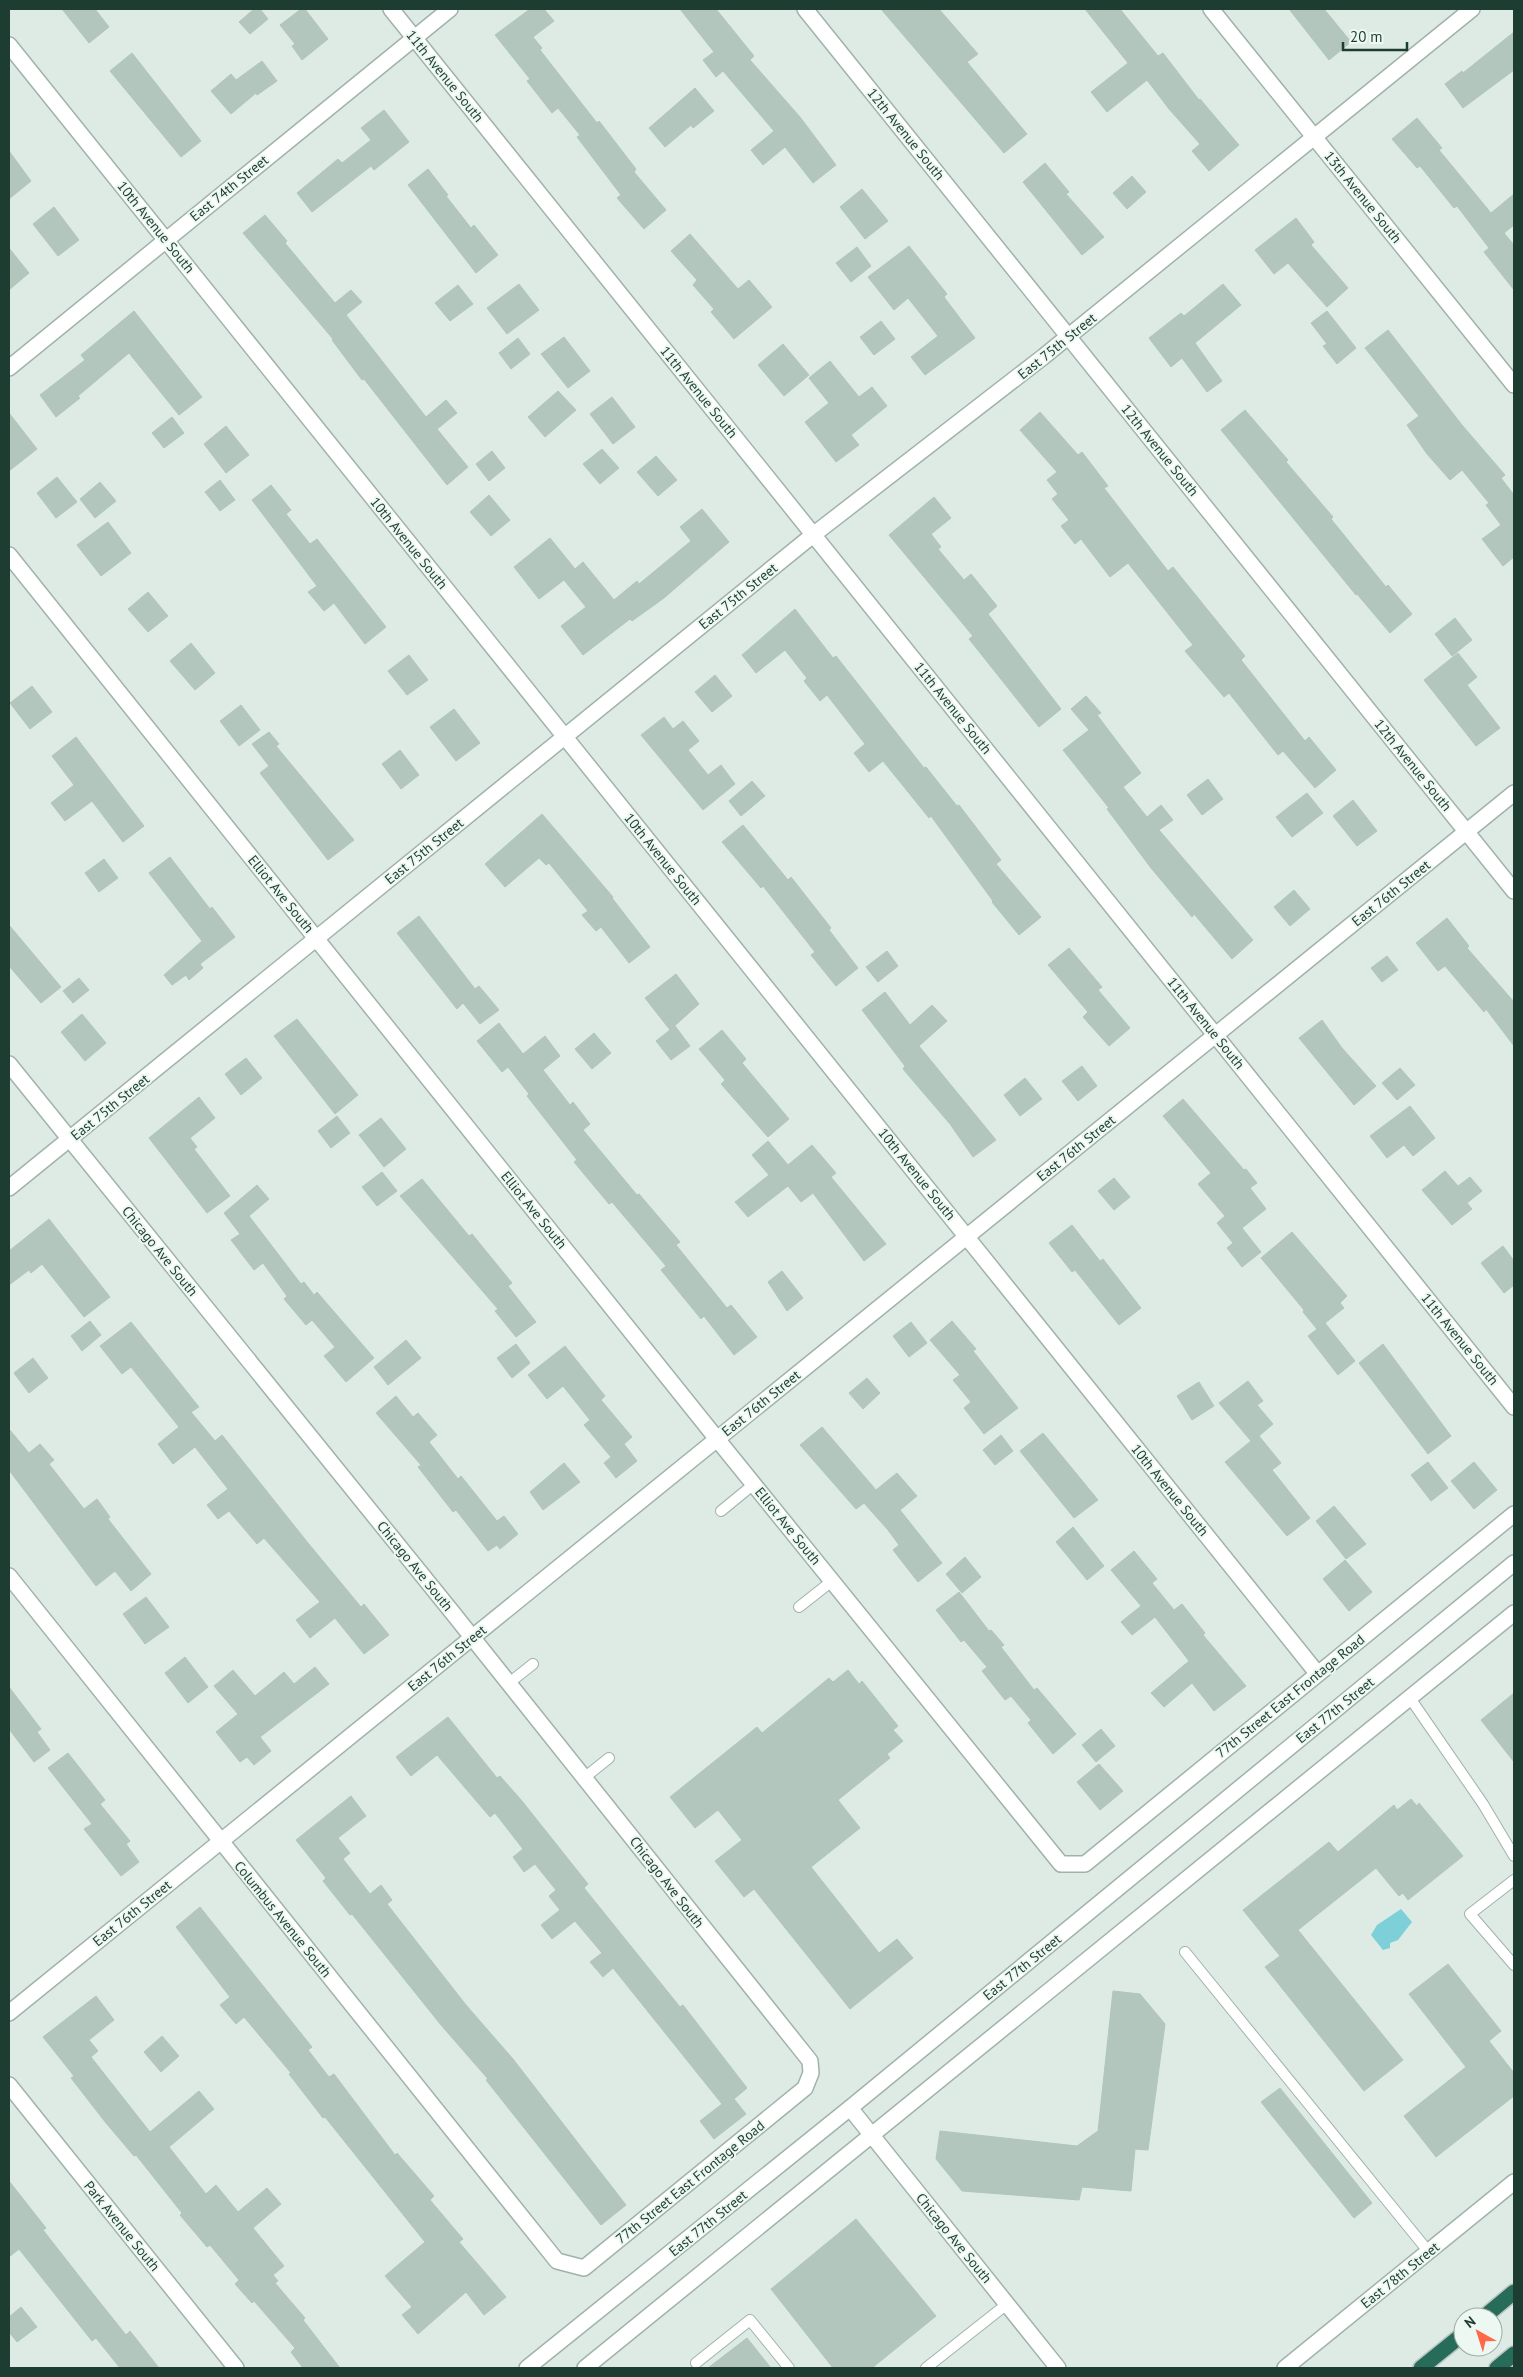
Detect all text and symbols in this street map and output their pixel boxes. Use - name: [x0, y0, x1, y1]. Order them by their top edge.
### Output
- scale bar: [1343, 20, 1407, 52]
- street label: 11th Avenue South: [402, 26, 488, 126]
- text: 20 m: [1350, 27, 1383, 46]
- street label: 12th Avenue South: [863, 84, 949, 184]
- street label: 13th Avenue South: [1320, 147, 1406, 247]
- street label: East 74th Street: [186, 151, 272, 225]
- street label: 10th Avenue South: [113, 177, 199, 277]
- street label: East 75th Street: [1014, 309, 1100, 383]
- street label: 11th Avenue South: [656, 342, 742, 442]
- street label: 12th Avenue South: [1117, 400, 1203, 500]
- street label: 10th Avenue South: [366, 493, 452, 593]
- street label: East 75th Street: [695, 559, 781, 633]
- street label: 11th Avenue South: [910, 658, 996, 758]
- street label: 12th Avenue South: [1370, 715, 1456, 815]
- street label: 10th Avenue South: [620, 809, 706, 909]
- street label: East 75th Street: [381, 814, 467, 888]
- street label: Elliot Ave South: [244, 851, 318, 937]
- street label: East 76th Street: [1348, 856, 1434, 930]
- street label: 11th Avenue South: [1163, 973, 1249, 1073]
- street label: East 75th Street: [67, 1070, 153, 1144]
- street label: East 76th Street: [1033, 1111, 1119, 1185]
- street label: 10th Avenue South: [874, 1124, 960, 1224]
- street label: Elliot Ave South: [497, 1167, 571, 1253]
- street label: Chicago Ave South: [118, 1202, 202, 1300]
- street label: 11th Avenue South: [1417, 1289, 1503, 1389]
- street label: East 76th Street: [718, 1366, 804, 1440]
- street label: 10th Avenue South: [1127, 1440, 1213, 1540]
- street label: Elliot Ave South: [751, 1483, 825, 1569]
- street label: Chicago Ave South: [373, 1517, 457, 1615]
- street label: East 76th Street: [404, 1621, 490, 1695]
- street label: 77th Street East Frontage Road: [1212, 1630, 1368, 1762]
- street label: East 77th Street: [1292, 1673, 1378, 1747]
- street label: Chicago Ave South: [626, 1833, 708, 1931]
- street label: Columbus Avenue South: [230, 1857, 336, 1981]
- street label: East 76th Street: [89, 1876, 175, 1950]
- street label: East 77th Street: [979, 1930, 1065, 2004]
- street label: 77th Street East Frontage Road: [612, 2116, 768, 2248]
- street label: Park Avenue South: [80, 2177, 164, 2275]
- street label: East 77th Street: [665, 2186, 751, 2260]
- street label: Chicago Ave South: [912, 2189, 996, 2287]
- street label: East 78th Street: [1357, 2238, 1443, 2312]
- north arrow: [1453, 2307, 1503, 2357]
- text: N: [1461, 2312, 1479, 2332]

